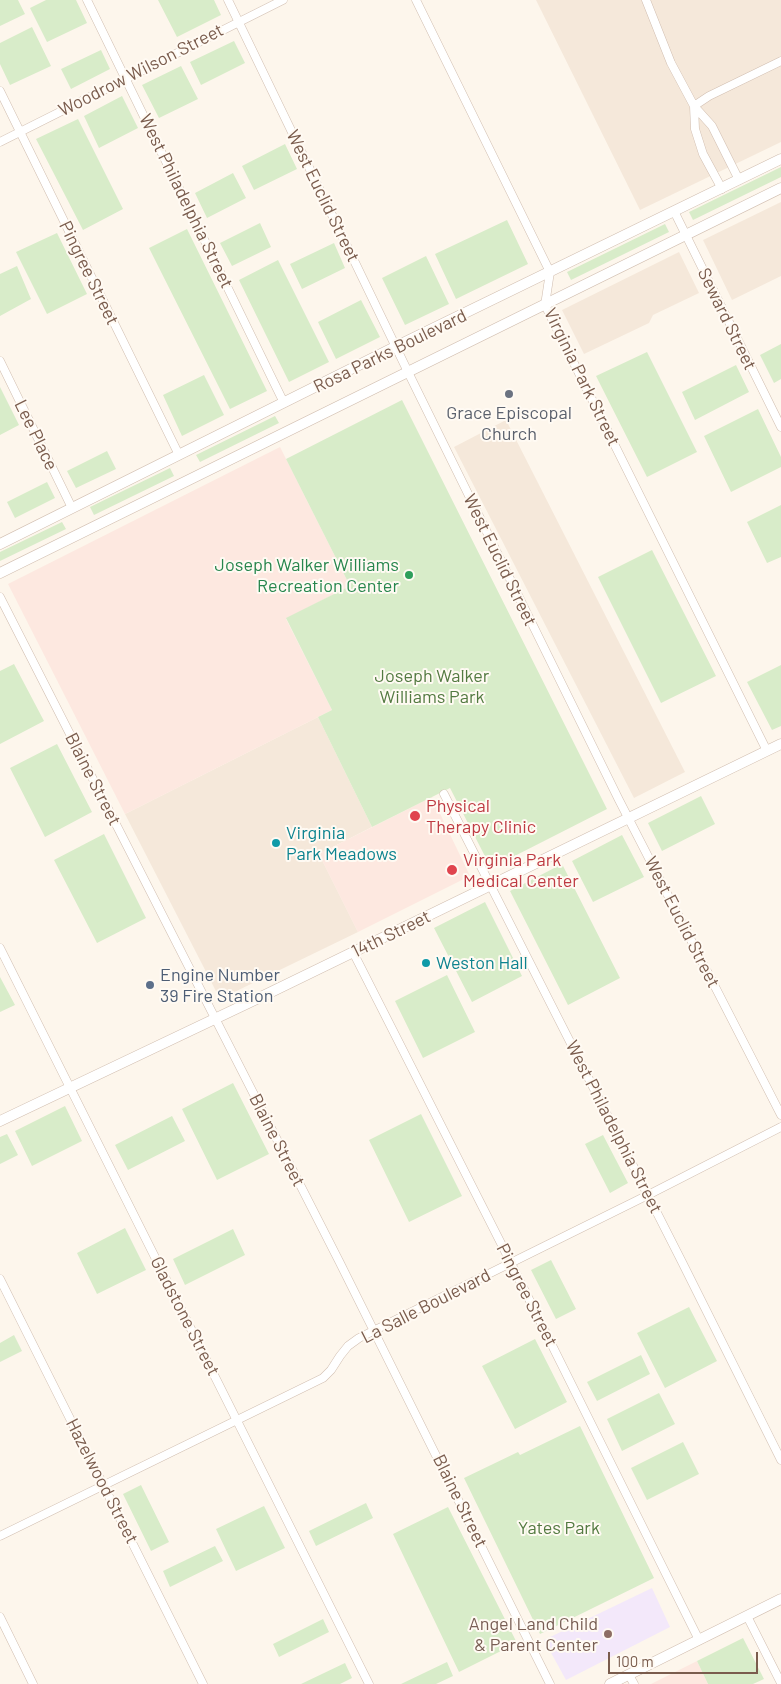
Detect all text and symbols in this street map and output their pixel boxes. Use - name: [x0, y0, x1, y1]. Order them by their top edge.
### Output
- street label: Woodrow Wilson Street: [55, 19, 227, 121]
- street label: West Philadelphia Street: [134, 110, 238, 292]
- street label: West Euclid Street: [282, 126, 364, 266]
- street label: Pingree Street: [55, 217, 123, 329]
- street label: Seward Street: [693, 264, 761, 374]
- street label: Rosa Parks Boulevard: [310, 304, 470, 398]
- street label: Virginia Park Street: [539, 304, 625, 450]
- marker: Grace Episcopal Church: [503, 388, 515, 400]
- street label: Lee Place: [10, 396, 62, 474]
- place label: Grace Episcopal Church: [446, 402, 572, 444]
- street label: West Euclid Street: [459, 490, 541, 630]
- place label: Joseph Walker Williams Recreation Center: [215, 554, 399, 596]
- marker: Joseph Walker Williams Recreation Center: [403, 569, 415, 581]
- park label: Joseph Walker Williams Park: [375, 665, 489, 708]
- street label: Blaine Street: [60, 729, 126, 829]
- place label: Physical Therapy Clinic: [426, 795, 536, 838]
- marker: Physical Therapy Clinic: [408, 809, 422, 823]
- place label: Virginia Park Meadows: [286, 822, 397, 864]
- marker: Virginia Park Meadows: [270, 837, 282, 849]
- place label: Virginia Park Medical Center: [463, 849, 579, 892]
- street label: West Euclid Street: [640, 853, 724, 991]
- marker: Virginia Park Medical Center: [445, 863, 459, 877]
- street label: 14th Street: [348, 906, 434, 962]
- place label: Weston Hall: [436, 952, 528, 974]
- marker: Weston Hall: [420, 957, 432, 969]
- place label: Engine Number 39 Fire Station: [160, 964, 280, 1006]
- marker: Engine Number 39 Fire Station: [144, 979, 156, 991]
- street label: West Philadelphia Street: [561, 1037, 667, 1217]
- street label: Blaine Street: [244, 1090, 310, 1190]
- street label: Pingree Street: [492, 1240, 562, 1350]
- street label: Gladstone Street: [146, 1253, 224, 1379]
- street label: La Salle Boulevard: [358, 1264, 494, 1348]
- street label: Hazelwood Street: [61, 1415, 143, 1547]
- street label: Blaine Street: [428, 1451, 492, 1551]
- park label: Yates Park: [518, 1517, 600, 1539]
- place label: Angel Land Child & Parent Center: [469, 1613, 598, 1656]
- marker: Angel Land Child & Parent Center: [602, 1628, 614, 1640]
- scale bar: [611, 1642, 761, 1674]
- text: 100 m: [616, 1652, 654, 1670]

